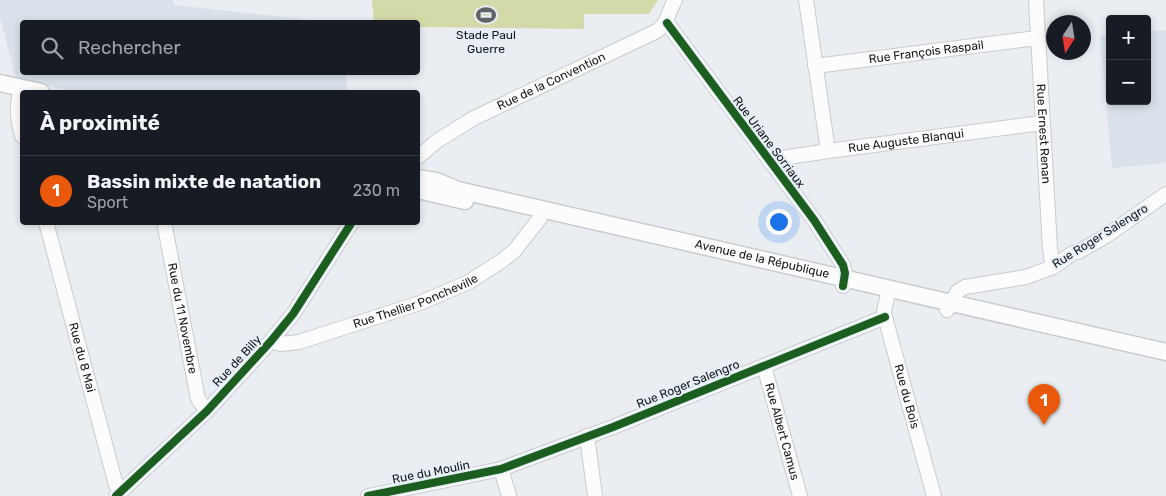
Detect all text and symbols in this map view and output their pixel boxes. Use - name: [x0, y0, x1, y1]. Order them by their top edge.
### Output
- sports icon: Stade Paul Guerre: [475, 4, 497, 26]
- north arrow: [1046, 15, 1091, 60]
- map controls: [1106, 15, 1151, 105]
- button: +: [1106, 15, 1151, 60]
- search box: [20, 20, 420, 75]
- place label: Stade Paul Guerre: [456, 28, 516, 56]
- icon: search: [38, 34, 66, 62]
- text: Rechercher: [78, 36, 181, 59]
- street label: Rue François Raspail: [868, 38, 984, 66]
- street label: Rue de la Convention: [495, 50, 608, 113]
- button: −: [1106, 60, 1151, 105]
- street label: Rue Ernest Renan: [1034, 83, 1053, 184]
- street label: Rue Uriane Sorriaux: [730, 94, 808, 191]
- text: À proximité: [40, 110, 160, 135]
- street label: Rue Auguste Blanqui: [847, 126, 965, 155]
- text: Bassin mixte de natation: [87, 170, 321, 193]
- text: 1: [52, 181, 60, 200]
- text: 230 m: [353, 181, 400, 200]
- text: Sport: [87, 193, 128, 212]
- street label: Rue Roger Salengro: [1050, 201, 1150, 271]
- your location: [766, 209, 792, 235]
- street label: Avenue de la République: [694, 237, 831, 281]
- street label: Rue du 11 Novembre: [165, 262, 200, 375]
- street label: Rue Thellier Poncheville: [351, 271, 481, 331]
- street label: Rue du 8 Mai: [66, 321, 98, 394]
- street label: Rue de Billy: [210, 332, 265, 390]
- street label: Rue Roger Salengro: [634, 357, 742, 411]
- street label: Rue du Bois: [891, 363, 922, 430]
- street label: Rue Albert Camus: [762, 381, 802, 482]
- pin: 1: [1028, 384, 1060, 425]
- street label: Rue du Moulin: [391, 458, 471, 486]

